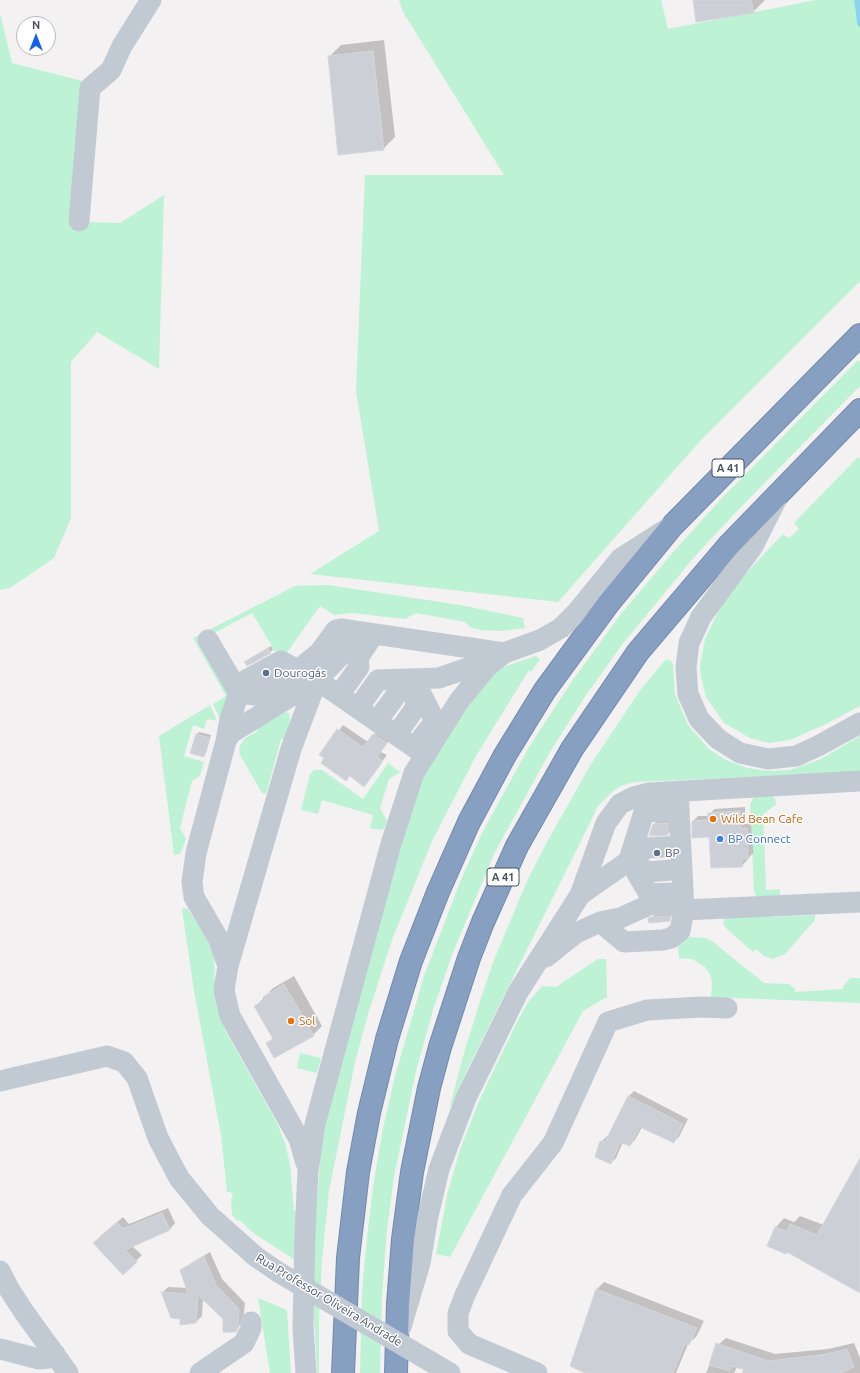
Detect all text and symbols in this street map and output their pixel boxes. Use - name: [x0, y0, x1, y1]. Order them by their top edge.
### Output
- north arrow: [16, 16, 56, 56]
- text: N: [32, 19, 40, 31]
- road number: A 41: [712, 459, 744, 477]
- place label: Dourogás: [274, 666, 326, 680]
- marker: Dourogás: [261, 668, 271, 678]
- place label: Wild Bean Cafe: [721, 812, 803, 826]
- marker: Wild Bean Cafe: [708, 814, 718, 824]
- place label: BP Connect: [728, 832, 791, 846]
- marker: BP Connect: [715, 834, 725, 844]
- place label: BP: [665, 846, 680, 860]
- marker: BP: [652, 848, 662, 858]
- road number: A 41: [487, 868, 519, 886]
- place label: Sol: [299, 1014, 315, 1028]
- marker: Sol: [286, 1016, 296, 1026]
- street label: Rua Professor Oliveira Andrade: [253, 1251, 405, 1349]

